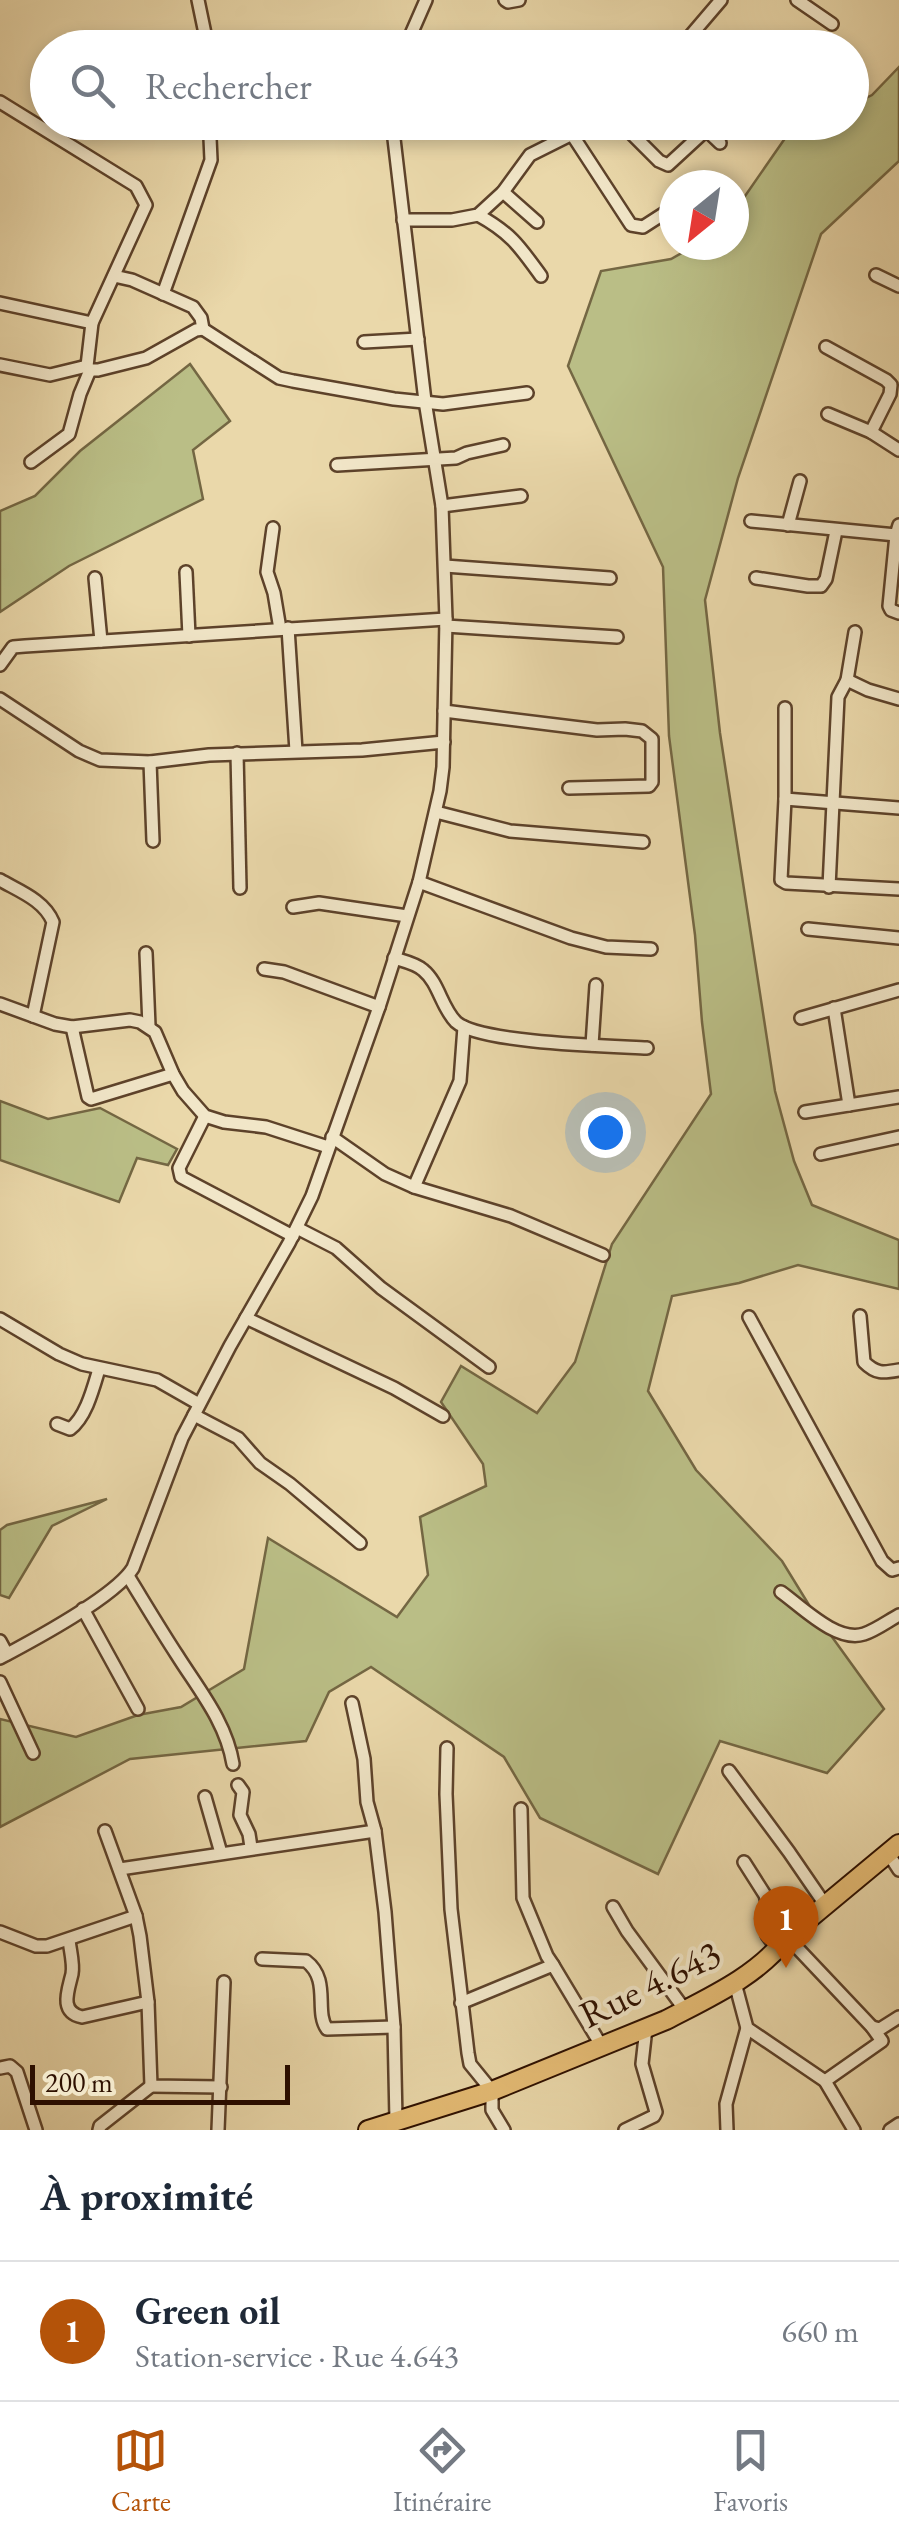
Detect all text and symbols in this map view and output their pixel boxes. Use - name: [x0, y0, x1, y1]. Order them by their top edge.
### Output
- search box: [30, 30, 869, 140]
- icon: search: [65, 58, 120, 113]
- text: Rechercher: [145, 61, 312, 110]
- north arrow: [659, 170, 749, 260]
- your location: [580, 1107, 631, 1158]
- pin: 1: [754, 1886, 818, 1968]
- street label: Rue 4.643: [571, 1928, 728, 2039]
- scale bar: [30, 2060, 290, 2104]
- text: 200 m: [45, 2064, 113, 2100]
- text: À proximité: [40, 2168, 253, 2223]
- text: Green oil: [135, 2286, 280, 2335]
- text: 1: [64, 2310, 81, 2352]
- text: 660 m: [782, 2310, 859, 2352]
- text: Station-service · Rue 4.643: [135, 2335, 459, 2377]
- tab: Carte: [111, 2423, 171, 2519]
- tab: Itinéraire: [393, 2423, 491, 2519]
- tab: Favoris: [713, 2423, 788, 2519]

